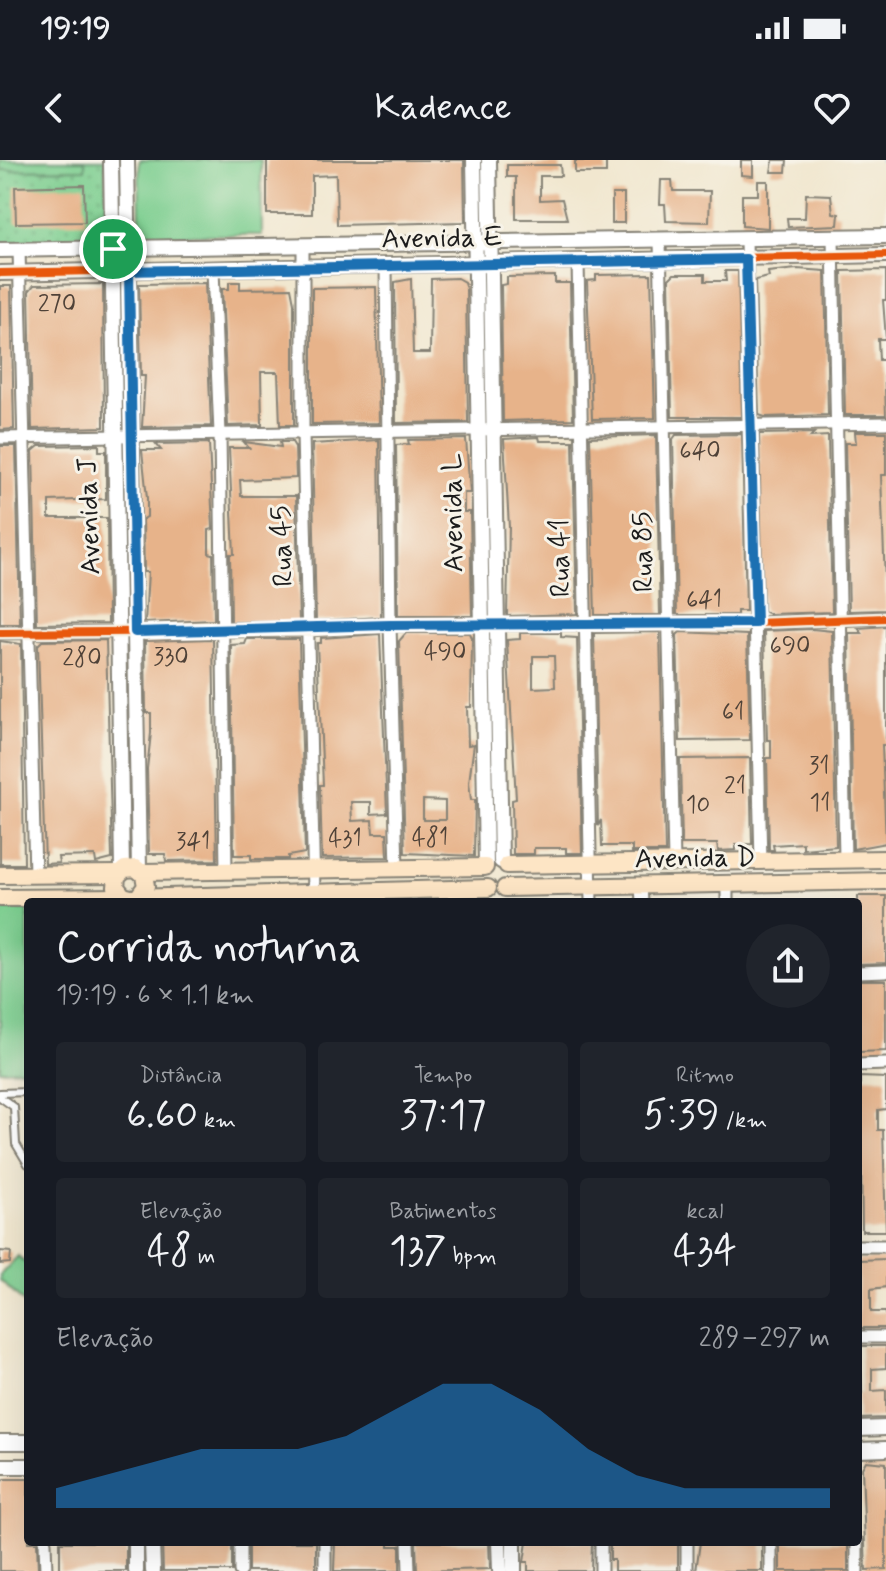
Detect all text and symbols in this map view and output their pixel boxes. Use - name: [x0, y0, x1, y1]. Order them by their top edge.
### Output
- text: 19:19: [40, 9, 111, 48]
- text: Kadence: [375, 85, 511, 132]
- icon: back: [32, 86, 76, 130]
- icon: heart: [810, 86, 854, 130]
- pin: [79, 215, 147, 283]
- street label: Avenida E: [381, 219, 503, 259]
- icon: arrive: [91, 227, 135, 271]
- house number: 270: [38, 289, 76, 320]
- house number: 640: [679, 436, 721, 467]
- street label: Avenida L: [434, 453, 474, 573]
- street label: Avenida J: [69, 456, 111, 576]
- street label: Rua 45: [263, 505, 303, 587]
- street label: Rua 85: [625, 511, 663, 593]
- street label: Rua 41: [542, 518, 580, 598]
- house number: 641: [686, 585, 722, 616]
- house number: 690: [769, 631, 811, 662]
- house number: 490: [424, 637, 466, 668]
- house number: 330: [153, 642, 189, 673]
- house number: 280: [62, 643, 102, 674]
- house number: 61: [722, 697, 744, 728]
- house number: 31: [808, 751, 830, 782]
- house number: 21: [724, 771, 746, 802]
- house number: 11: [809, 788, 831, 819]
- house number: 10: [686, 790, 710, 821]
- house number: 481: [412, 823, 448, 854]
- house number: 431: [328, 824, 362, 855]
- house number: 341: [176, 827, 210, 858]
- street label: Avenida D: [634, 839, 756, 879]
- text: Corrida noturna: [56, 920, 361, 978]
- button: share: [746, 924, 830, 1008]
- text: 19:19 · 6 × 1.1 km: [56, 979, 254, 1013]
- text: Distância: [140, 1062, 222, 1090]
- text: Tempo: [414, 1062, 472, 1090]
- text: Ritmo: [676, 1062, 734, 1090]
- text: 6.60: [126, 1090, 198, 1142]
- text: 37:17: [400, 1090, 486, 1142]
- text: 5:39: [643, 1090, 719, 1142]
- text: km: [198, 1107, 236, 1135]
- text: /km: [719, 1107, 767, 1135]
- text: Elevação: [140, 1198, 222, 1226]
- text: Batimentos: [390, 1198, 497, 1226]
- text: kcal: [687, 1198, 723, 1226]
- text: 48: [147, 1226, 192, 1278]
- text: 137: [389, 1226, 446, 1278]
- text: 434: [673, 1226, 737, 1278]
- text: m: [192, 1243, 215, 1271]
- text: bpm: [446, 1243, 497, 1271]
- text: Elevação: [56, 1322, 153, 1356]
- text: 289–297 m: [699, 1322, 830, 1356]

